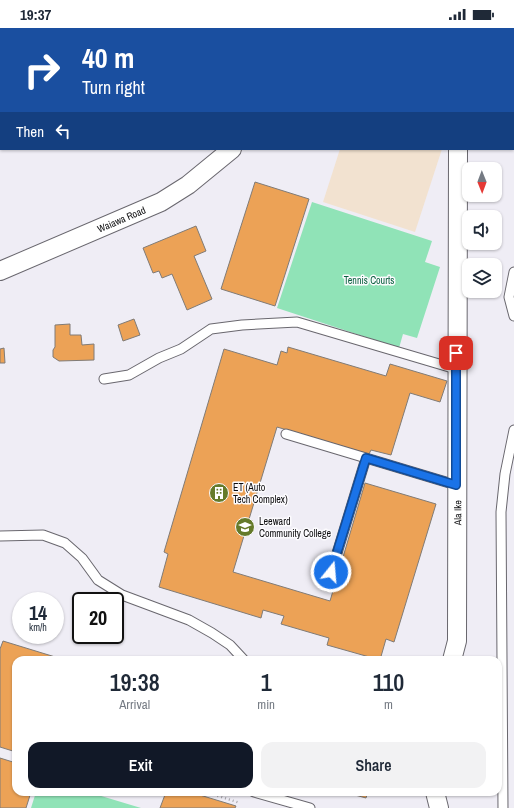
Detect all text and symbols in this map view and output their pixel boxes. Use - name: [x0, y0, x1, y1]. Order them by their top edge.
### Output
- text: 19:37: [20, 4, 51, 25]
- text: 40 m: [82, 39, 134, 77]
- icon: right: [16, 44, 68, 96]
- text: Turn right: [82, 75, 145, 100]
- icon: left: [52, 120, 74, 142]
- text: Then: [16, 121, 44, 142]
- north arrow: [462, 162, 502, 202]
- map controls: [462, 162, 502, 298]
- street label: Waiawa Road: [95, 203, 147, 235]
- button: sound: [462, 210, 502, 250]
- button: layers: [462, 258, 502, 298]
- park label: Tennis Courts: [344, 274, 394, 287]
- pin: [439, 336, 473, 370]
- icon: arrive: [445, 342, 467, 364]
- place label: ET (Auto Tech Complex): [233, 481, 288, 506]
- building icon: ET (Auto Tech Complex): [208, 482, 230, 504]
- street label: Ala Ike: [451, 500, 464, 526]
- place label: Leeward Community College: [259, 515, 331, 540]
- school or university icon: Leeward Community College: [234, 516, 256, 538]
- position arrow: [310, 551, 352, 593]
- speed limit sign: 20: [72, 592, 124, 644]
- text: 14: [29, 599, 47, 626]
- text: km/h: [29, 621, 47, 634]
- text: 19:38: [110, 666, 160, 698]
- text: 1: [261, 666, 272, 698]
- text: 110: [373, 666, 404, 698]
- text: Arrival: [119, 696, 150, 713]
- text: min: [257, 696, 275, 713]
- text: m: [384, 696, 393, 713]
- button: Exit: [28, 742, 253, 788]
- button: Share: [261, 742, 486, 788]

